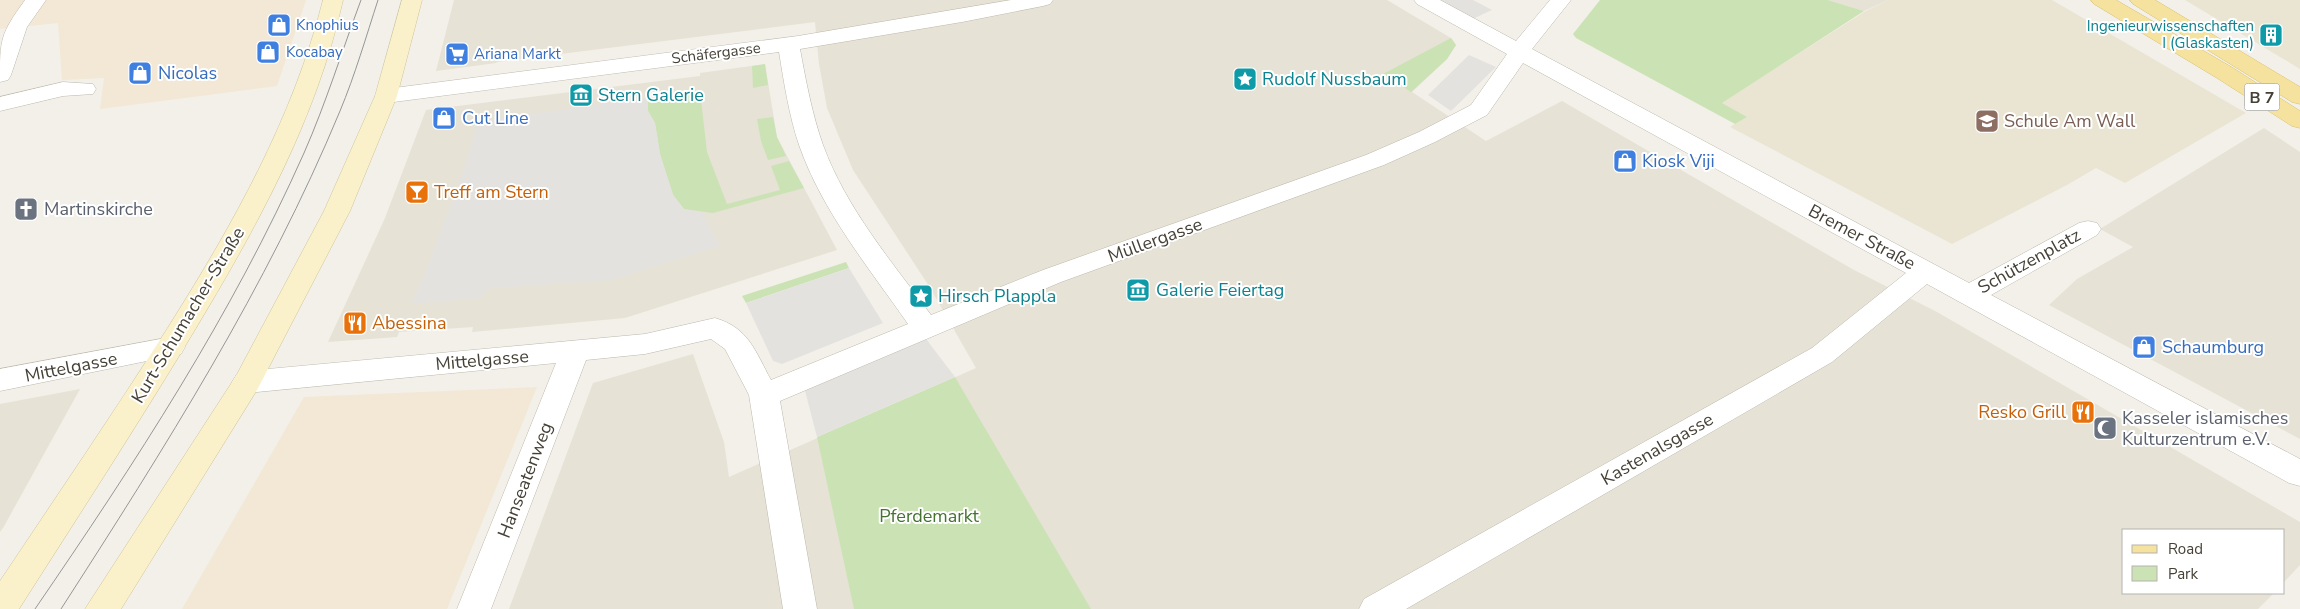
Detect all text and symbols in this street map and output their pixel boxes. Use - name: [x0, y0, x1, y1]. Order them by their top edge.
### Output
- shop icon: Knophius: [266, 12, 292, 38]
- place label: Knophius: [296, 15, 359, 35]
- place label: Ingenieurwissenschaften I (Glaskasten): [2087, 16, 2254, 53]
- building icon: Ingenieurwissenschaften I (Glaskasten): [2258, 22, 2284, 48]
- street label: Schäfergasse: [670, 38, 762, 68]
- shop icon: Kocabay: [255, 39, 281, 65]
- supermarket icon: Ariana Markt: [444, 41, 470, 67]
- place label: Kocabay: [286, 42, 343, 62]
- place label: Ariana Markt: [474, 44, 562, 64]
- shop icon: Nicolas: [127, 60, 153, 86]
- place label: Nicolas: [158, 61, 217, 85]
- place icon: Rudolf Nussbaum: [1232, 66, 1258, 92]
- place label: Rudolf Nussbaum: [1262, 67, 1407, 91]
- museum icon: Stern Galerie: [568, 82, 594, 108]
- place label: Stern Galerie: [598, 83, 704, 107]
- road number: B 7: [2244, 84, 2280, 110]
- shop icon: Cut Line: [431, 105, 457, 131]
- place label: Cut Line: [462, 106, 529, 130]
- school or university icon: Schule Am Wall: [1974, 108, 2000, 134]
- place label: Schule Am Wall: [2004, 109, 2136, 133]
- shop icon: Kiosk Viji: [1612, 148, 1638, 174]
- place label: Kiosk Viji: [1642, 149, 1715, 173]
- bar icon: Treff am Stern: [404, 179, 430, 205]
- place label: Treff am Stern: [434, 180, 549, 204]
- church icon: Martinskirche: [13, 196, 39, 222]
- place label: Martinskirche: [44, 197, 153, 221]
- street label: Bremer Straße: [1804, 199, 1920, 275]
- street label: Müllergasse: [1104, 212, 1206, 268]
- street label: Kurt-Schumacher-Straße: [126, 222, 250, 408]
- street label: Schützenplatz: [1973, 223, 2085, 299]
- museum icon: Galerie Feiertag: [1125, 277, 1151, 303]
- place label: Galerie Feiertag: [1156, 278, 1284, 302]
- place icon: Hirsch Plappla: [908, 283, 934, 309]
- place label: Hirsch Plappla: [938, 284, 1056, 308]
- restaurant icon: Abessina: [342, 310, 368, 336]
- place label: Abessina: [372, 311, 446, 335]
- shop icon: Schaumburg: [2131, 334, 2157, 360]
- place label: Schaumburg: [2162, 335, 2264, 359]
- street label: Mittelgasse: [434, 344, 530, 376]
- street label: Mittelgasse: [23, 346, 119, 388]
- restaurant icon: Resko Grill: [2070, 399, 2096, 425]
- place label: Resko Grill: [1978, 400, 2067, 424]
- place label: Kasseler islamisches Kulturzentrum e.V.: [2122, 406, 2288, 451]
- street label: Kastenalsgasse: [1597, 407, 1717, 491]
- mosque icon: Kasseler islamisches Kulturzentrum e.V.: [2092, 415, 2118, 441]
- street label: Hanseatenweg: [492, 419, 558, 541]
- park label: Pferdemarkt: [879, 504, 979, 528]
- legend: [2122, 529, 2285, 594]
- text: Road: [2168, 539, 2203, 559]
- text: Park: [2168, 564, 2198, 584]

